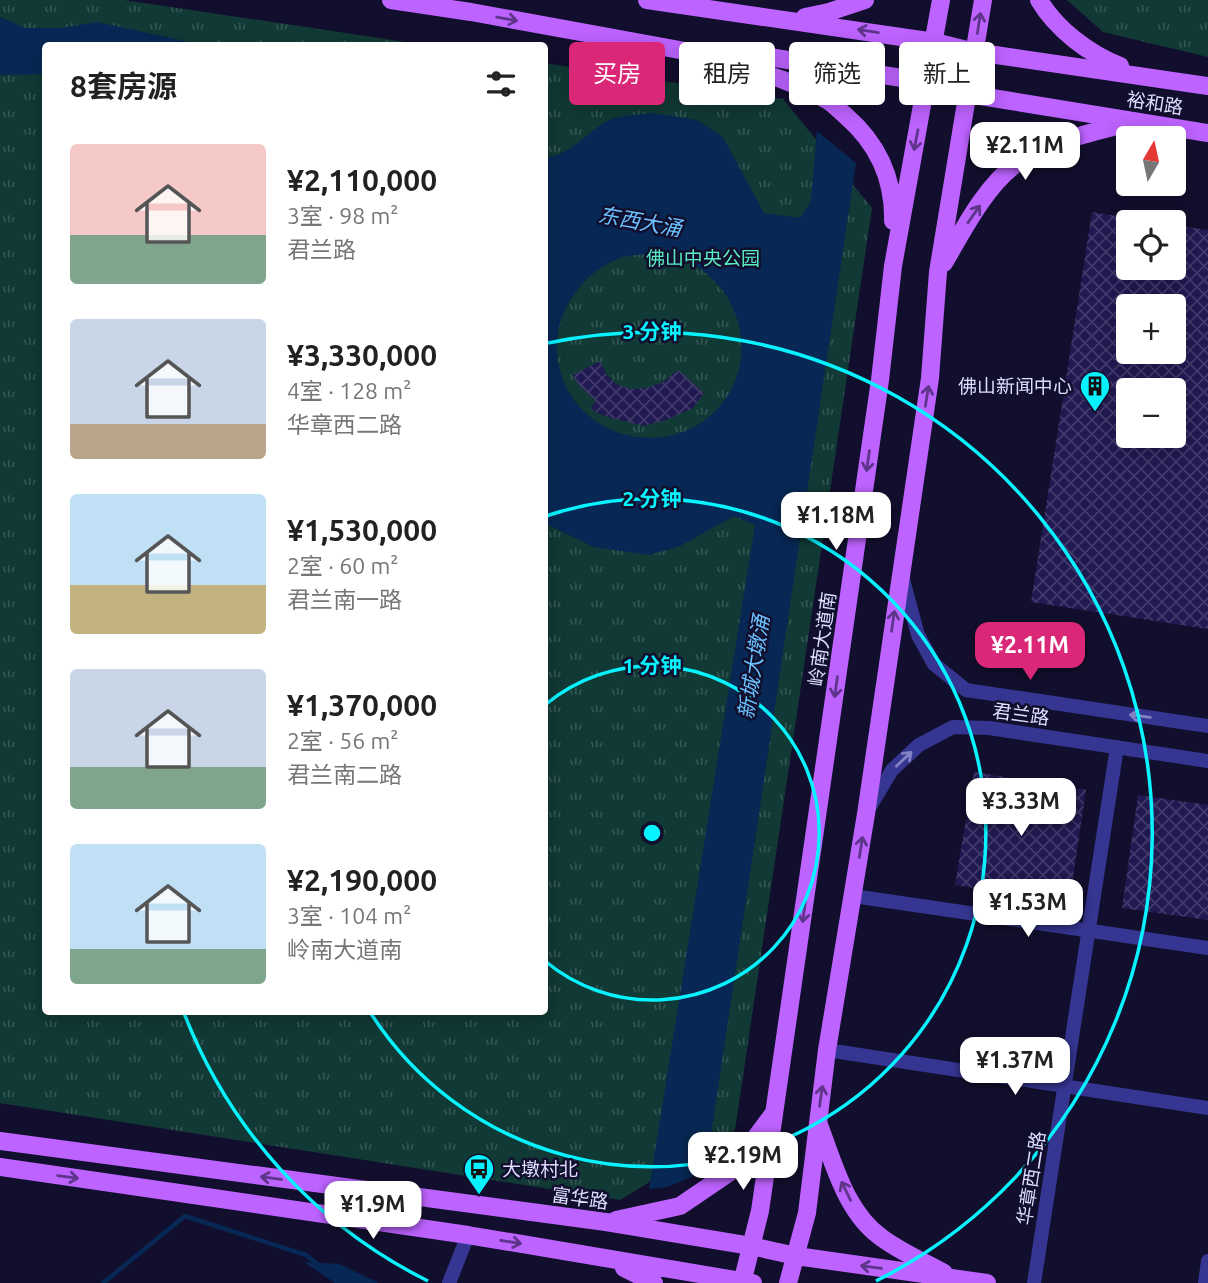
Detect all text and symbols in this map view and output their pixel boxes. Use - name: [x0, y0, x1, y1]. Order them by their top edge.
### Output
- one-way arrow: [973, 12, 986, 35]
- one-way arrow: [495, 13, 518, 26]
- one-way arrow: [857, 25, 879, 38]
- chip: 买房: [569, 42, 665, 105]
- chip: 租房: [679, 42, 775, 105]
- chip: 筛选: [789, 42, 885, 105]
- chip: 新上: [899, 42, 995, 105]
- icon: filters: [482, 65, 520, 103]
- text: 8套房源: [70, 69, 177, 103]
- street label: 裕和路: [1125, 88, 1185, 118]
- pin: ¥2.11M: [968, 122, 1082, 182]
- north arrow: [1116, 126, 1186, 196]
- map controls: [1116, 126, 1186, 448]
- one-way arrow: [909, 128, 923, 151]
- text: ¥2.11M: [986, 132, 1064, 157]
- text: ¥2,110,000: [287, 163, 437, 197]
- icon: home: [126, 172, 210, 256]
- water label: 东西大涌: [597, 202, 685, 240]
- text: 3室 · 98 m²: [287, 203, 398, 228]
- one-way arrow: [967, 205, 981, 224]
- button: locate: [1116, 210, 1186, 280]
- text: 君兰路: [287, 237, 356, 262]
- park label: 佛山中央公园: [646, 247, 760, 269]
- button: +: [1116, 294, 1186, 364]
- text: 3 分钟: [623, 319, 681, 343]
- text: ¥3,330,000: [287, 338, 437, 372]
- icon: home: [126, 347, 210, 431]
- building icon: 佛山新闻中心: [1078, 369, 1112, 413]
- place label: 佛山新闻中心: [958, 375, 1072, 397]
- text: 4室 · 128 m²: [287, 378, 411, 403]
- button: −: [1116, 378, 1186, 448]
- one-way arrow: [921, 386, 934, 408]
- text: 华章西二路: [287, 412, 402, 437]
- one-way arrow: [862, 449, 875, 472]
- text: 2 分钟: [623, 486, 681, 510]
- pin: ¥1.18M: [779, 492, 893, 552]
- text: ¥1.18M: [797, 502, 875, 527]
- text: ¥1,530,000: [287, 513, 437, 547]
- icon: home: [126, 522, 210, 606]
- text: 2室 · 60 m²: [287, 553, 398, 578]
- text: 君兰南一路: [287, 587, 402, 612]
- street label: 岭南大道南: [804, 590, 840, 688]
- water label: 新城大墩涌: [733, 611, 773, 721]
- one-way arrow: [887, 611, 900, 633]
- pin: ¥2.11M: [973, 622, 1087, 682]
- text: ¥2.11M: [991, 632, 1069, 657]
- text: 1 分钟: [623, 653, 681, 677]
- one-way arrow: [829, 675, 842, 697]
- text: ¥1,370,000: [287, 688, 437, 722]
- icon: home: [126, 697, 210, 781]
- street label: 君兰路: [991, 699, 1051, 729]
- one-way arrow: [1130, 709, 1152, 722]
- text: 2室 · 56 m²: [287, 728, 398, 753]
- one-way arrow: [895, 750, 912, 767]
- text: 君兰南二路: [287, 762, 402, 787]
- pin: ¥3.33M: [964, 778, 1078, 838]
- text: ¥3.33M: [982, 788, 1060, 813]
- centre of rings: [640, 821, 664, 845]
- one-way arrow: [855, 836, 868, 859]
- text: ¥2,190,000: [287, 863, 437, 897]
- icon: home: [126, 872, 210, 956]
- pin: ¥1.53M: [971, 880, 1085, 939]
- text: ¥1.53M: [989, 889, 1067, 914]
- one-way arrow: [797, 900, 810, 923]
- text: 3室 · 104 m²: [287, 903, 411, 928]
- text: 岭南大道南: [287, 937, 402, 962]
- pin: ¥1.37M: [958, 1038, 1072, 1097]
- text: ¥1.37M: [976, 1047, 1054, 1072]
- one-way arrow: [815, 1085, 828, 1107]
- street label: 华章西二路: [1013, 1129, 1049, 1227]
- pin: ¥2.19M: [686, 1132, 800, 1192]
- text: ¥2.19M: [704, 1142, 782, 1167]
- bus stop icon: 大墩村北: [462, 1152, 496, 1196]
- place label: 大墩村北: [502, 1158, 578, 1180]
- one-way arrow: [56, 1170, 78, 1183]
- one-way arrow: [261, 1171, 283, 1184]
- one-way arrow: [838, 1181, 852, 1202]
- pin: ¥1.9M: [324, 1182, 422, 1241]
- street label: 富华路: [550, 1183, 610, 1213]
- text: ¥1.9M: [340, 1191, 406, 1216]
- one-way arrow: [499, 1236, 522, 1249]
- one-way arrow: [860, 1260, 883, 1273]

